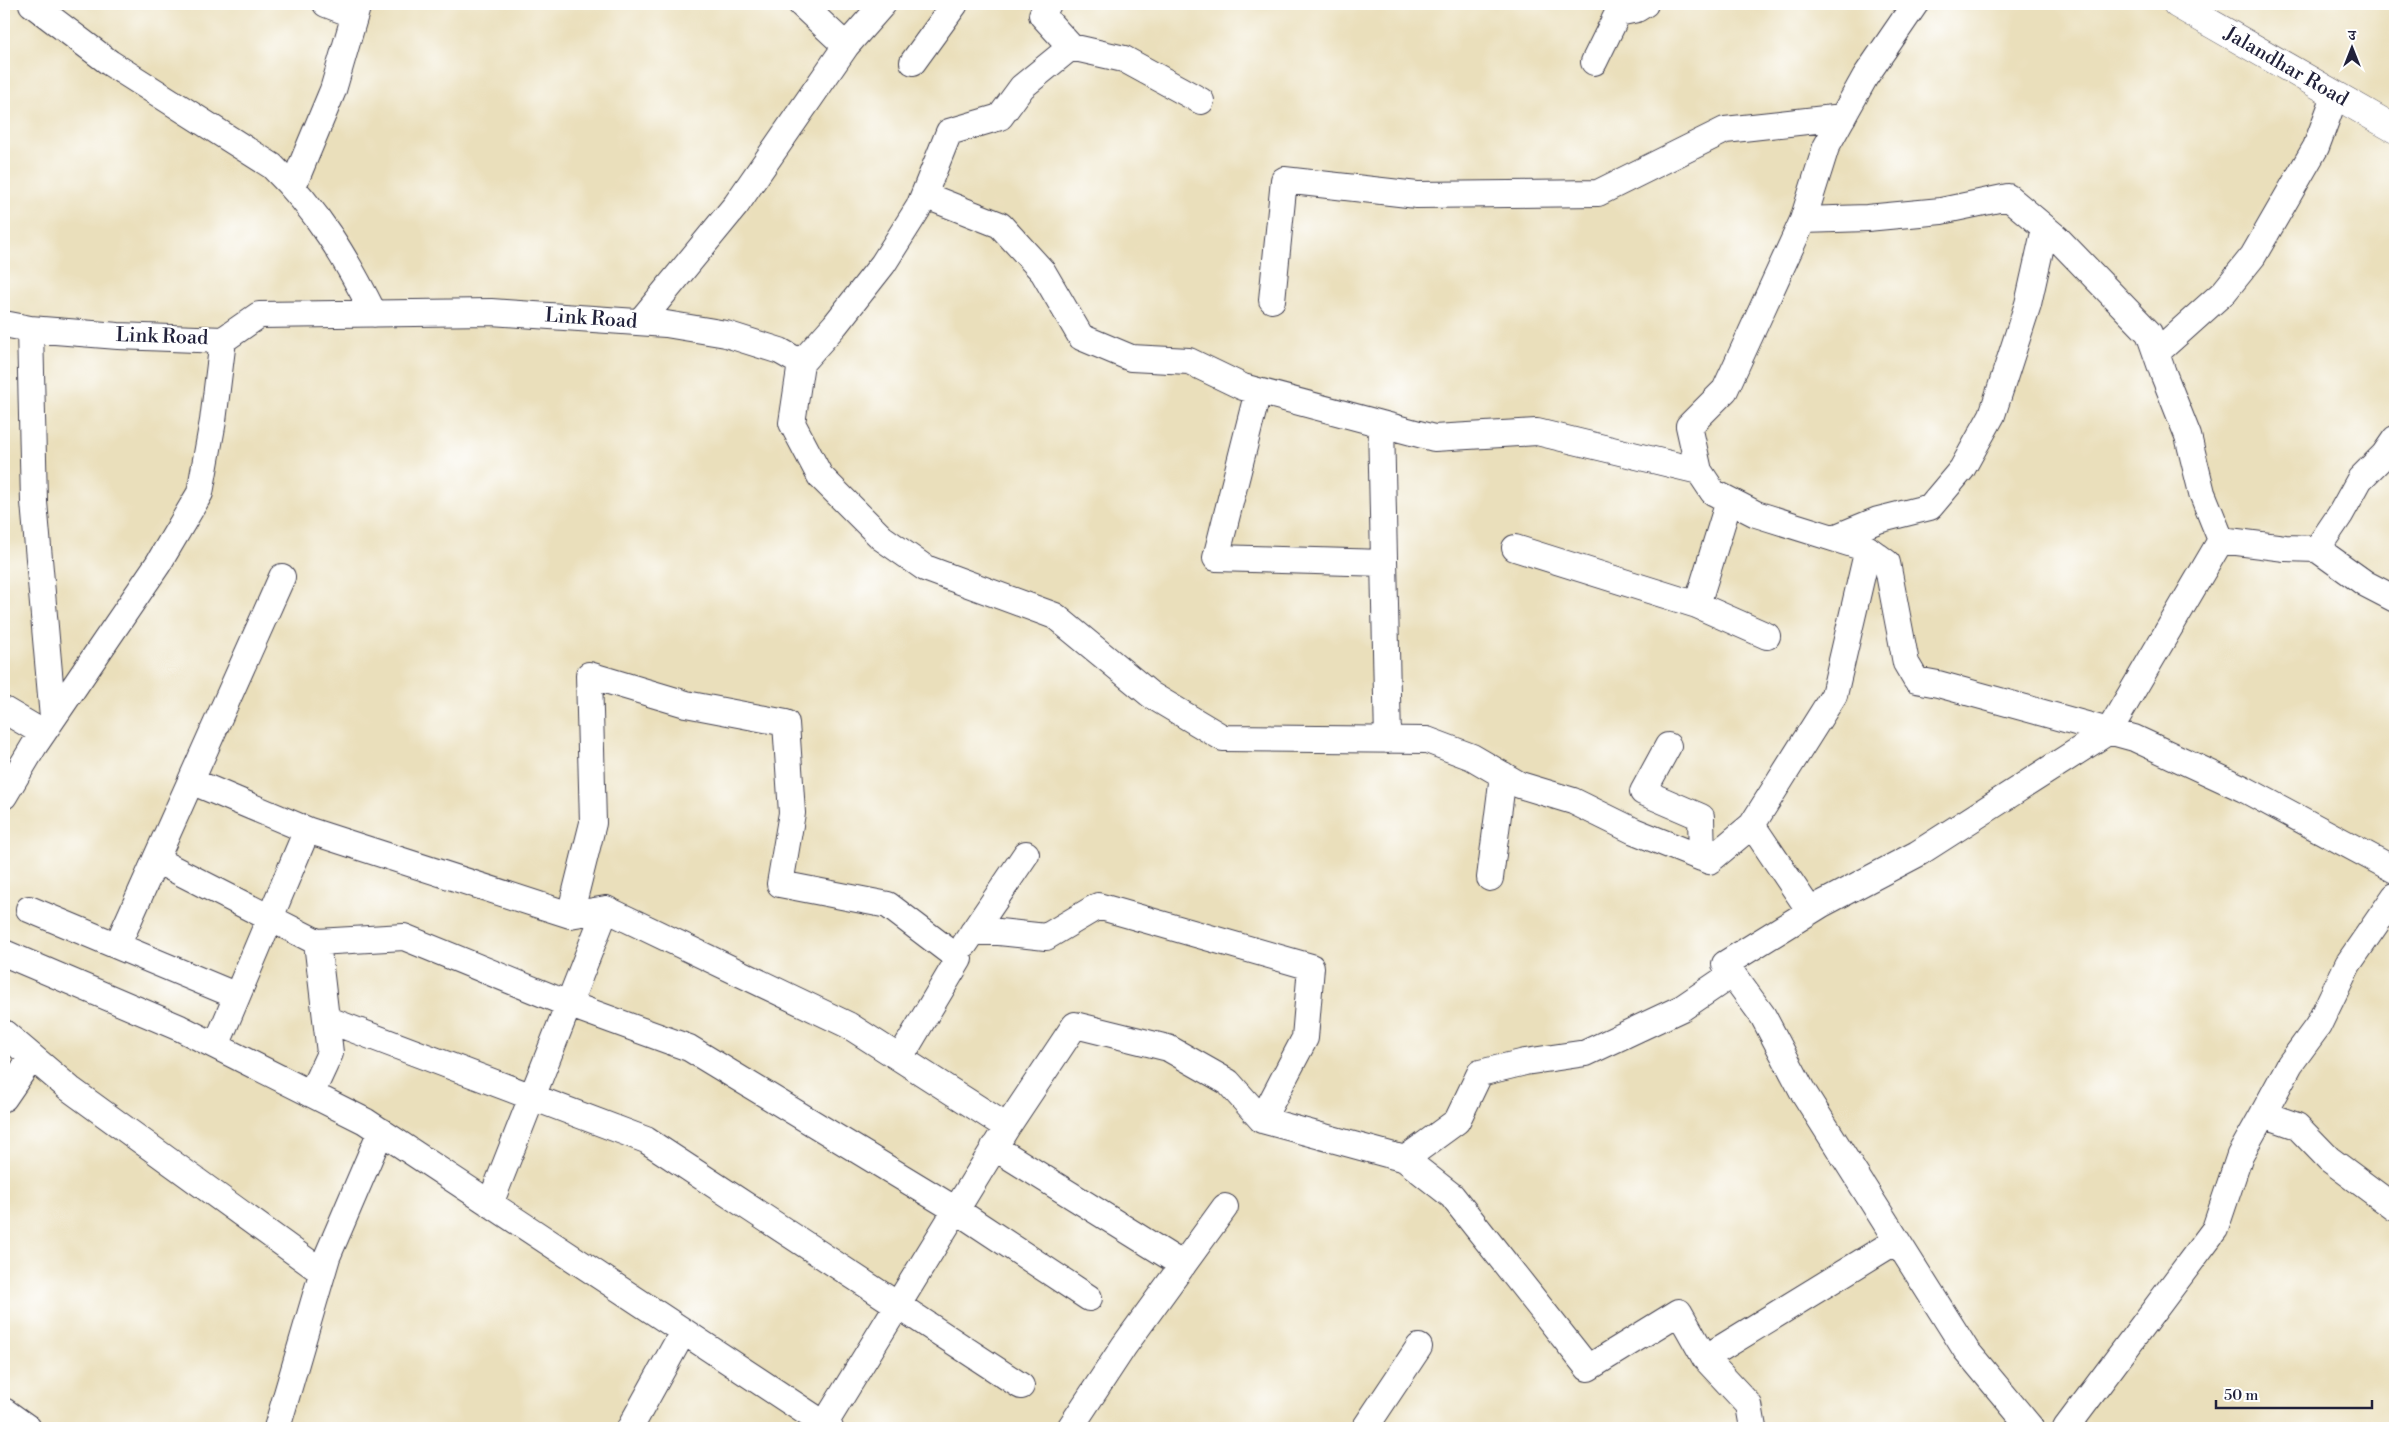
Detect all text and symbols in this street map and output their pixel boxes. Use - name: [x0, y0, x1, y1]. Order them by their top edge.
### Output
- street label: Jalandhar Road: [2219, 21, 2353, 113]
- north arrow: [2326, 22, 2376, 72]
- text: उ: [2347, 27, 2356, 45]
- street label: Link Road: [544, 303, 639, 335]
- street label: Link Road: [115, 323, 209, 351]
- scale bar: [2216, 1377, 2373, 1409]
- text: 50 m: [2224, 1386, 2258, 1405]

